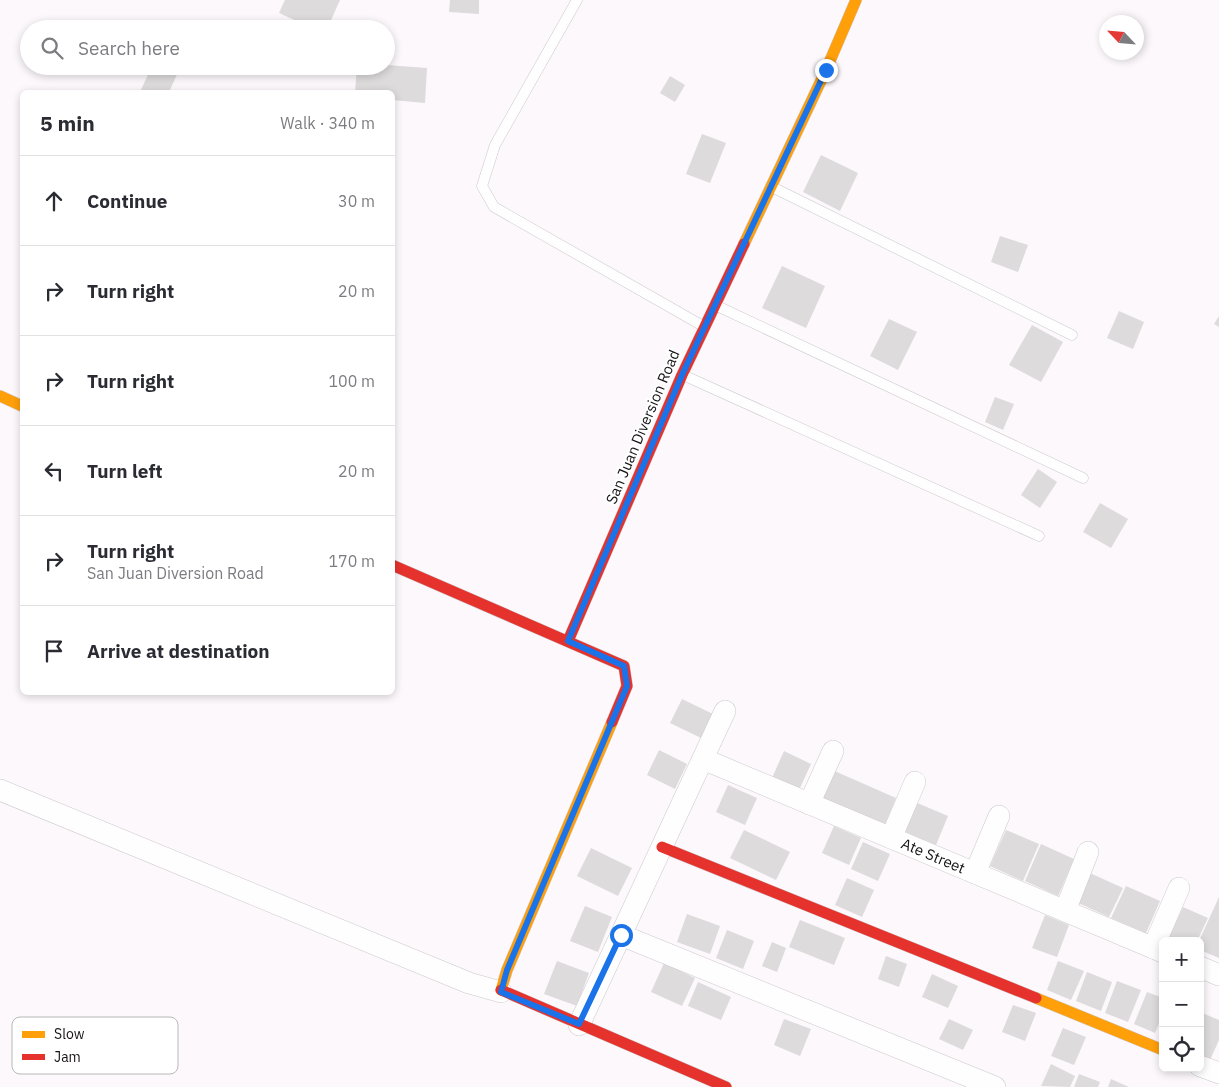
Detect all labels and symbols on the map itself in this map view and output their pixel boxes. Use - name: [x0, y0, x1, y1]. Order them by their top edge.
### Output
- north arrow: [1099, 15, 1144, 60]
- route end: [815, 59, 838, 82]
- street label: San Juan Diversion Road: [601, 347, 684, 507]
- street label: Ate Street: [898, 834, 968, 878]
- route start: [610, 924, 633, 947]
- legend: [12, 1017, 178, 1074]
- text: Slow: [54, 1025, 85, 1043]
- text: Jam: [54, 1048, 81, 1066]

